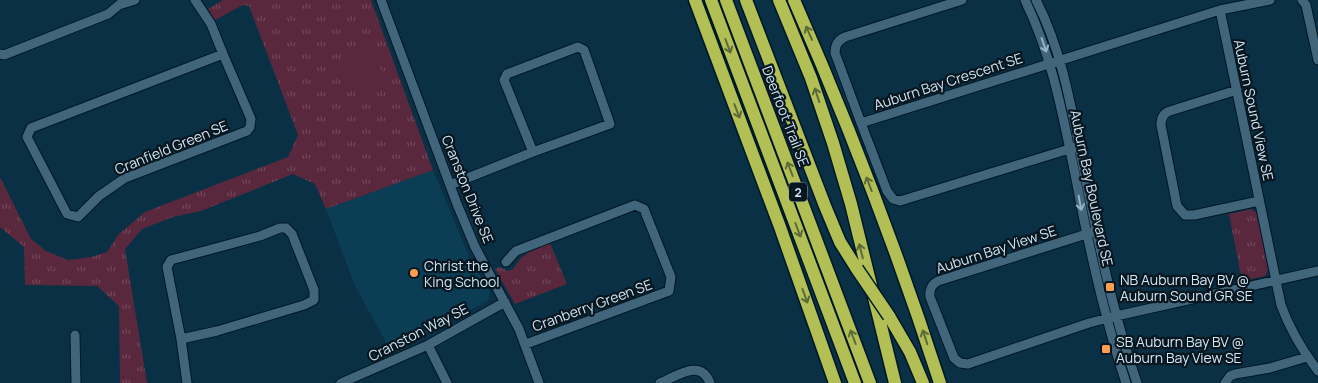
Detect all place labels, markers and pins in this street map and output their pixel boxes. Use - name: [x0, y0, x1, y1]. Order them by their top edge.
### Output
- place label: Christ the King School: [424, 256, 500, 291]
- marker: Christ the King School: [408, 267, 420, 279]
- place label: NB Auburn Bay BV @ Auburn Sound GR SE: [1120, 270, 1253, 305]
- marker: NB Auburn Bay BV @ Auburn Sound GR SE: [1104, 281, 1116, 293]
- place label: SB Auburn Bay BV @ Auburn Bay View SE: [1116, 332, 1244, 367]
- marker: SB Auburn Bay BV @ Auburn Bay View SE: [1100, 343, 1112, 355]

